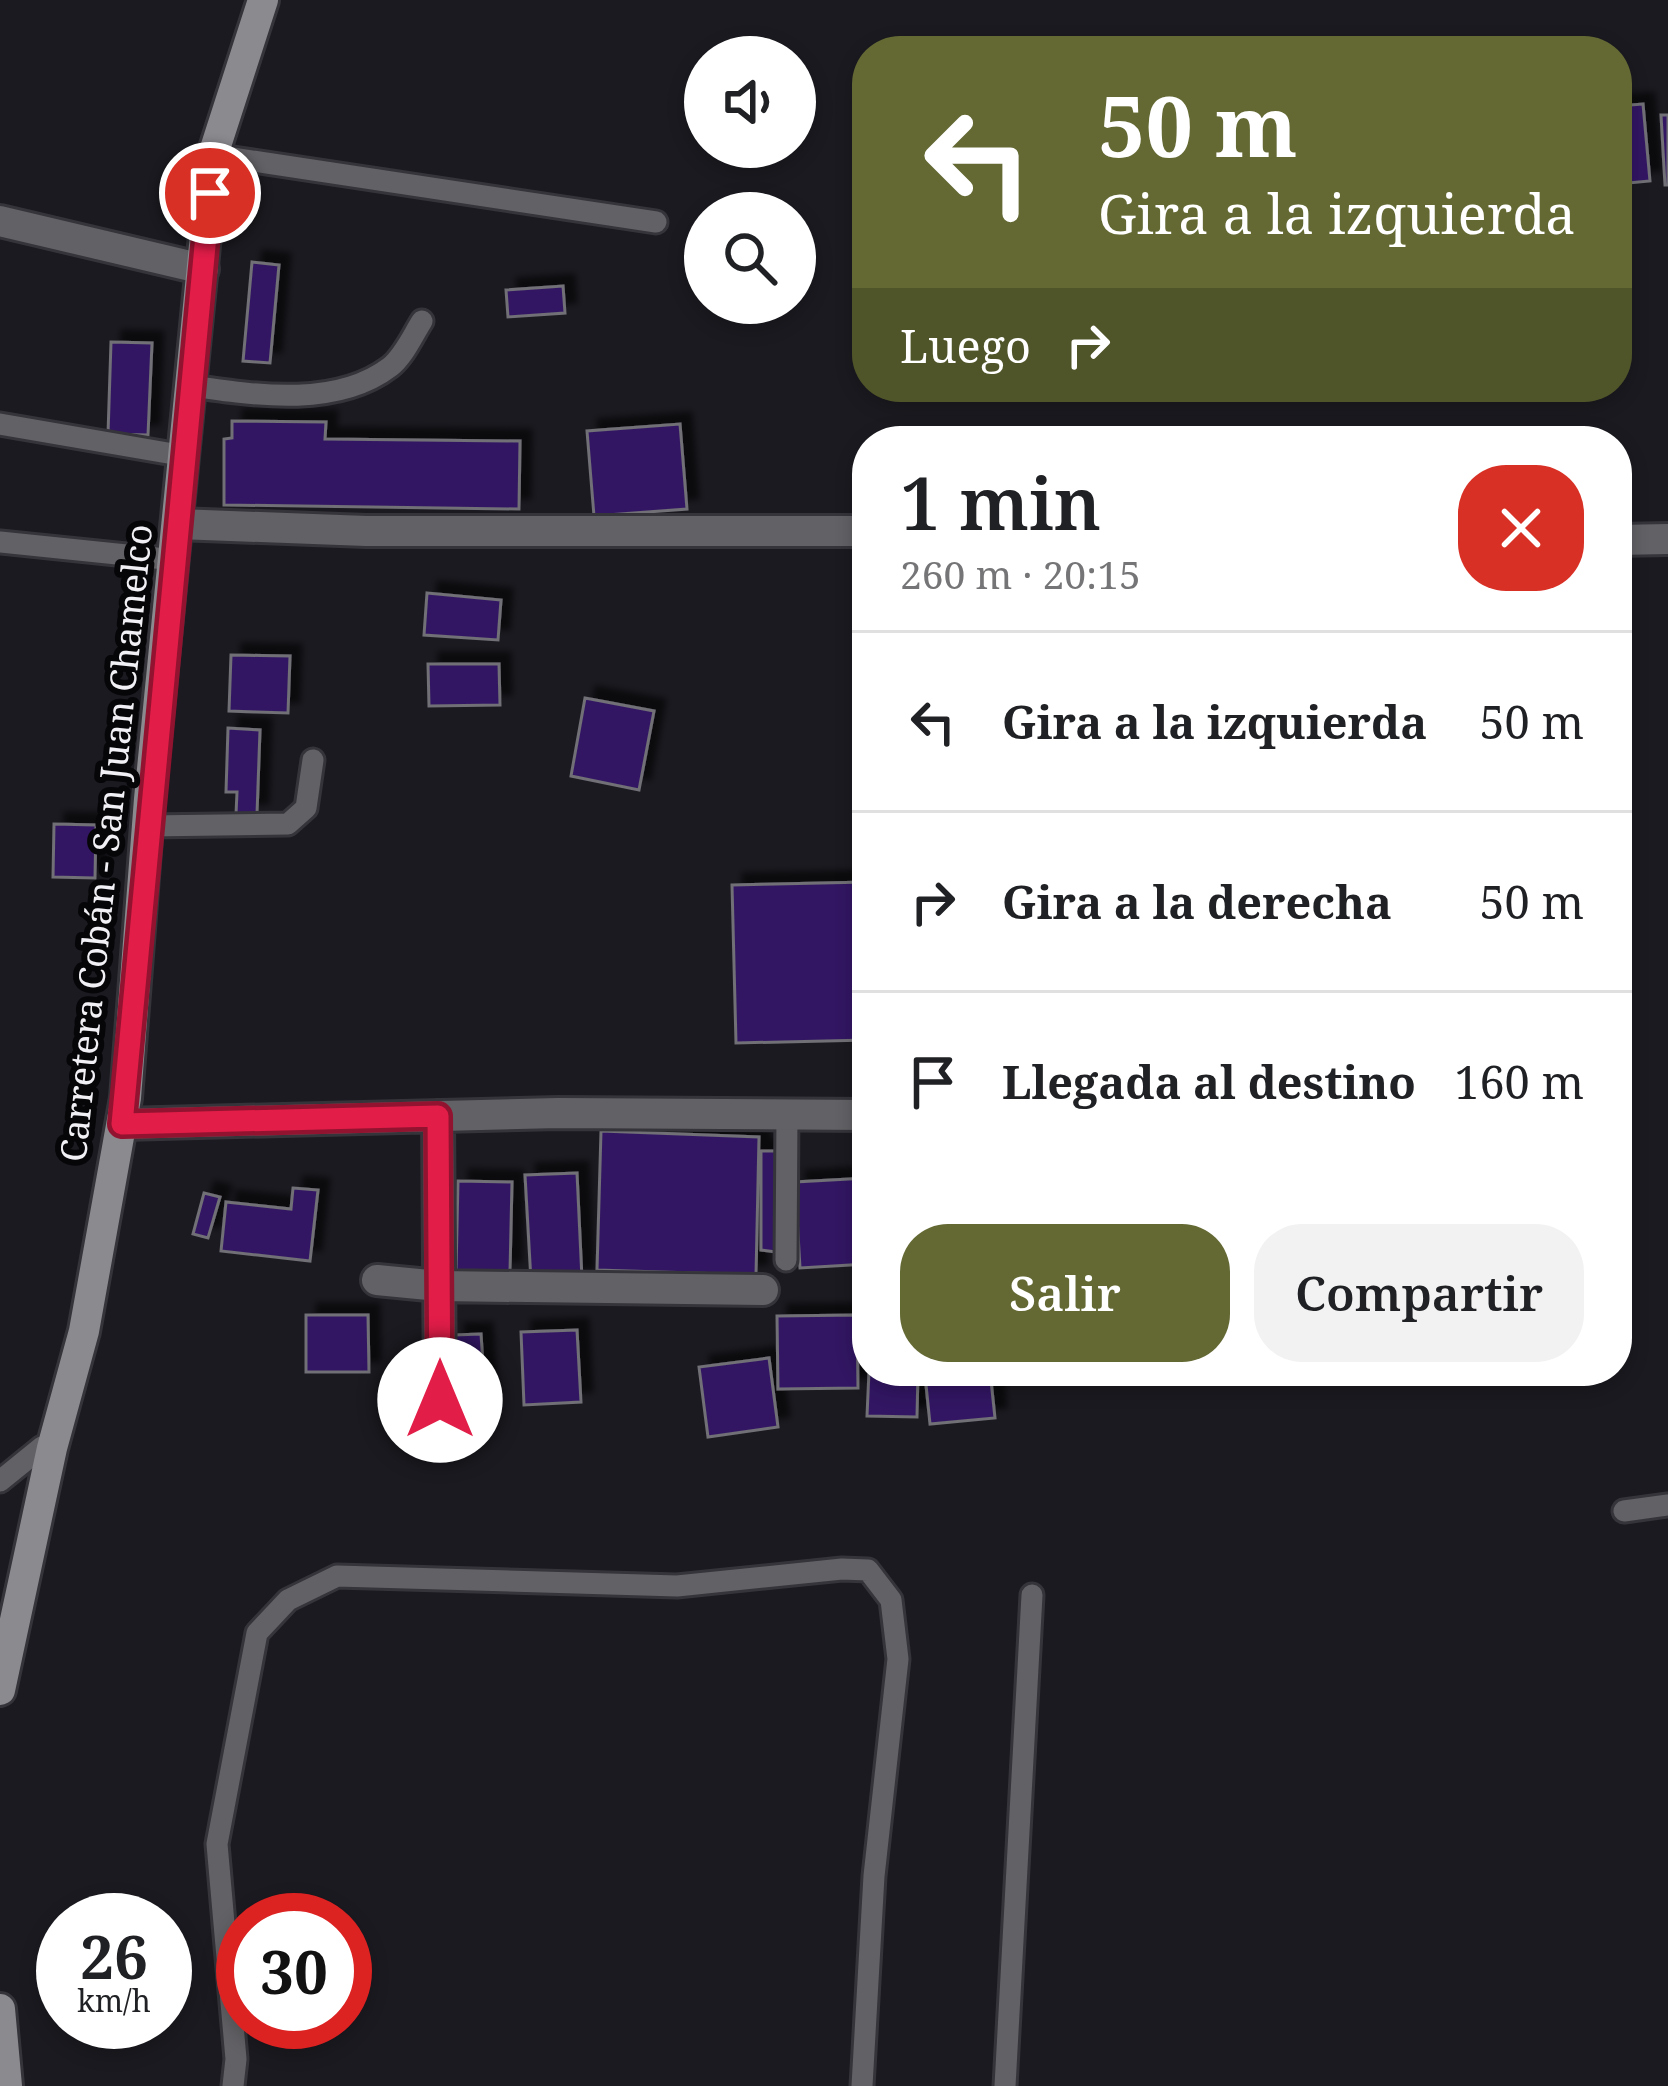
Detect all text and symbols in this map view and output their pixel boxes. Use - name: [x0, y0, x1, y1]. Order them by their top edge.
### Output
- map controls: [684, 36, 816, 324]
- button: sound: [684, 36, 816, 168]
- text: 50 m: [1098, 67, 1298, 182]
- icon: left: [900, 84, 1056, 240]
- pin: [159, 142, 261, 244]
- icon: arrive: [177, 160, 243, 226]
- text: Gira a la izquierda: [1098, 176, 1576, 250]
- button: search: [684, 192, 816, 324]
- icon: right: [1055, 312, 1121, 378]
- text: Luego: [900, 315, 1031, 376]
- text: 1 min: [900, 453, 1101, 551]
- button: close: [1458, 465, 1584, 591]
- street label: Carretera Cobán - San Juan Chamelco: [48, 522, 163, 1164]
- text: 260 m · 20:15: [900, 547, 1141, 600]
- icon: left: [900, 689, 966, 755]
- text: Gira a la izquierda: [1002, 691, 1427, 752]
- text: 50 m: [1479, 691, 1584, 752]
- icon: right: [900, 869, 966, 935]
- text: Gira a la derecha: [1002, 871, 1392, 932]
- text: 50 m: [1479, 871, 1584, 932]
- icon: arrive: [900, 1049, 966, 1115]
- text: Llegada al destino: [1002, 1051, 1416, 1112]
- text: 160 m: [1454, 1051, 1584, 1112]
- button: Salir: [900, 1224, 1230, 1362]
- button: Compartir: [1254, 1224, 1584, 1362]
- position arrow: [377, 1337, 503, 1463]
- speed limit sign: 30: [216, 1893, 372, 2049]
- text: 26: [80, 1915, 148, 1997]
- text: km/h: [77, 1980, 151, 2021]

